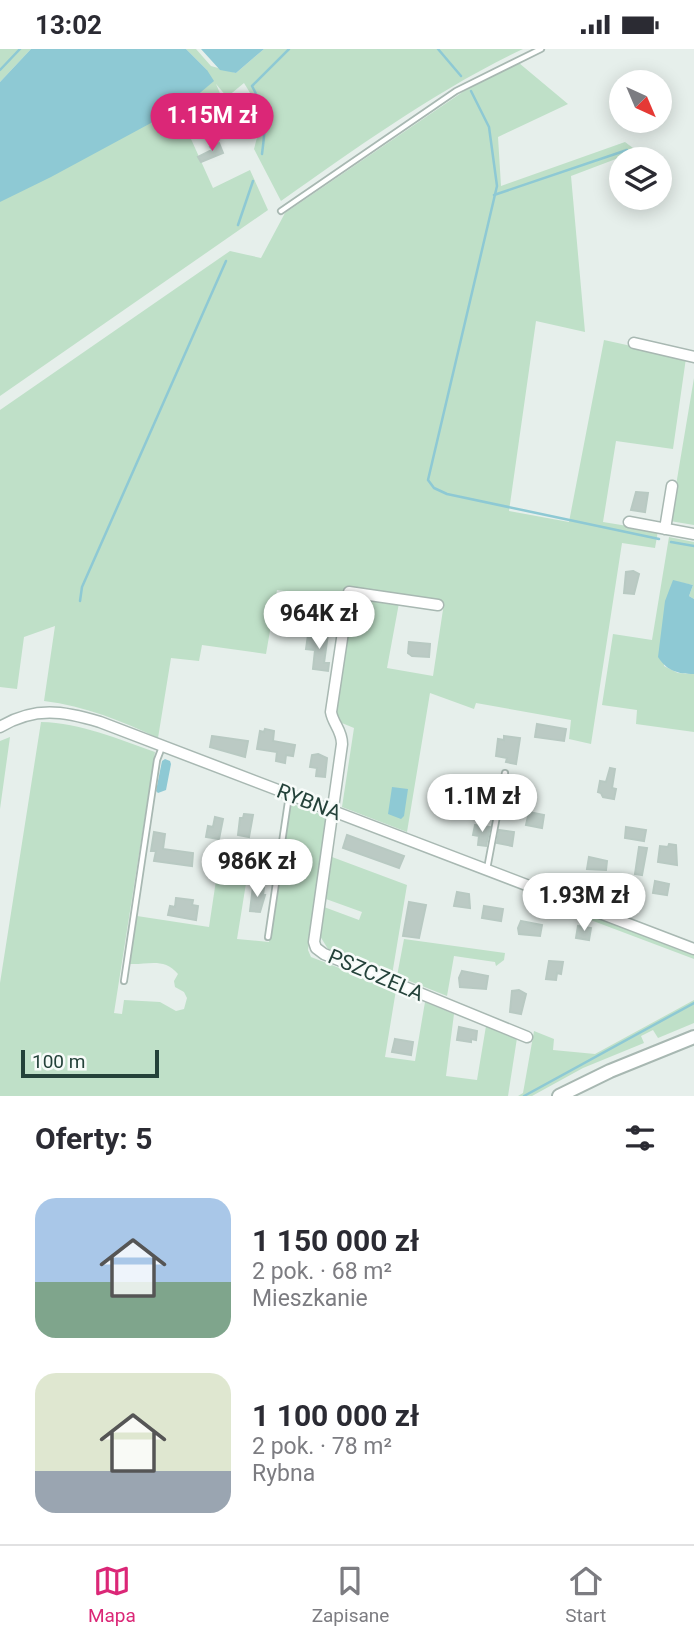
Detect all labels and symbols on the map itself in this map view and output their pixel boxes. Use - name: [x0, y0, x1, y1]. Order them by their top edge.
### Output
- north arrow: [609, 70, 672, 133]
- pin: 1.15M zł: [140, 93, 284, 153]
- pin: 964K zł: [254, 591, 384, 651]
- pin: 1.1M zł: [417, 775, 547, 834]
- street label: RYBNA: [273, 779, 345, 825]
- pin: 986K zł: [192, 839, 322, 899]
- pin: 1.93M zł: [512, 873, 656, 933]
- street label: PSZCZELA: [325, 944, 428, 1006]
- scale bar: [21, 1047, 159, 1079]

